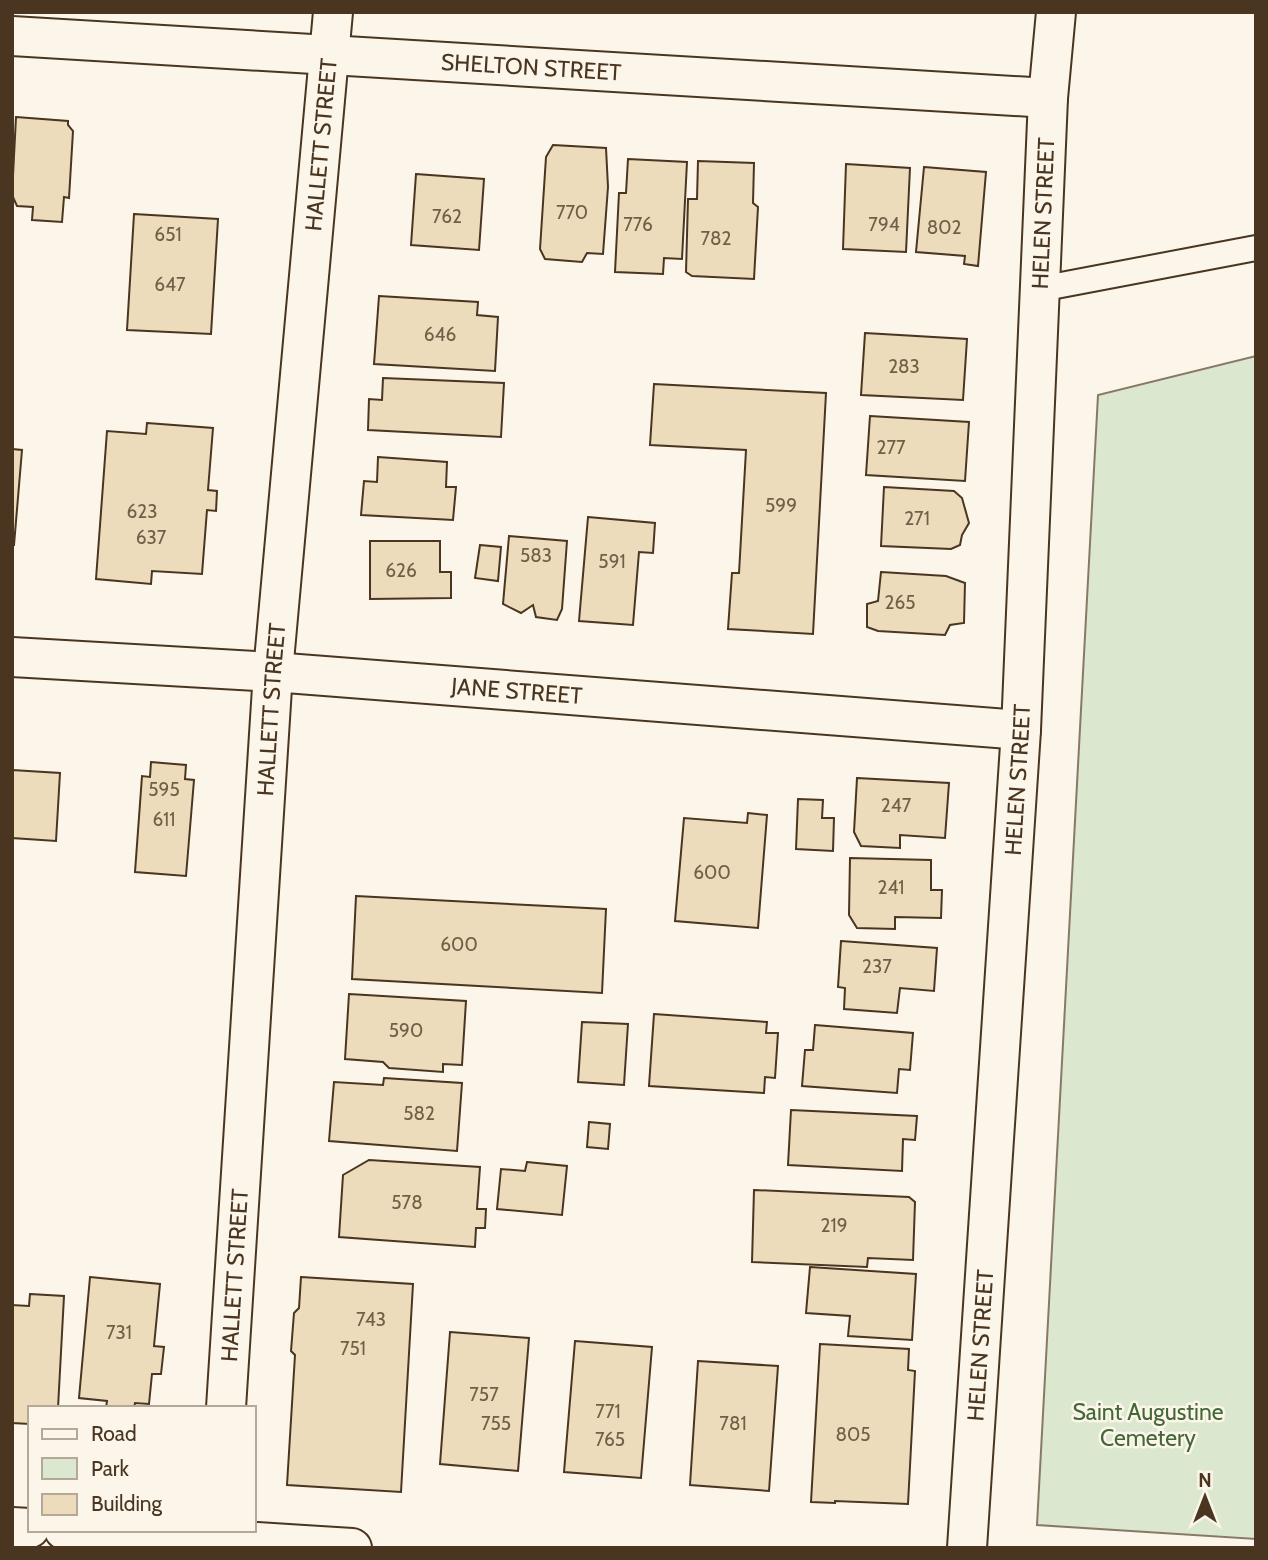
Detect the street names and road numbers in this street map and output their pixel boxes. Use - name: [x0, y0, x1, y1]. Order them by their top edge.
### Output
- street label: SHELTON STREET: [440, 48, 622, 86]
- street label: HALLETT STREET: [299, 57, 343, 232]
- street label: HELEN STREET: [1026, 137, 1060, 290]
- street label: HALLETT STREET: [251, 622, 291, 797]
- street label: JANE STREET: [449, 672, 583, 710]
- street label: HELEN STREET: [999, 703, 1036, 856]
- street label: HALLETT STREET: [215, 1188, 254, 1363]
- street label: HELEN STREET: [961, 1269, 999, 1422]

